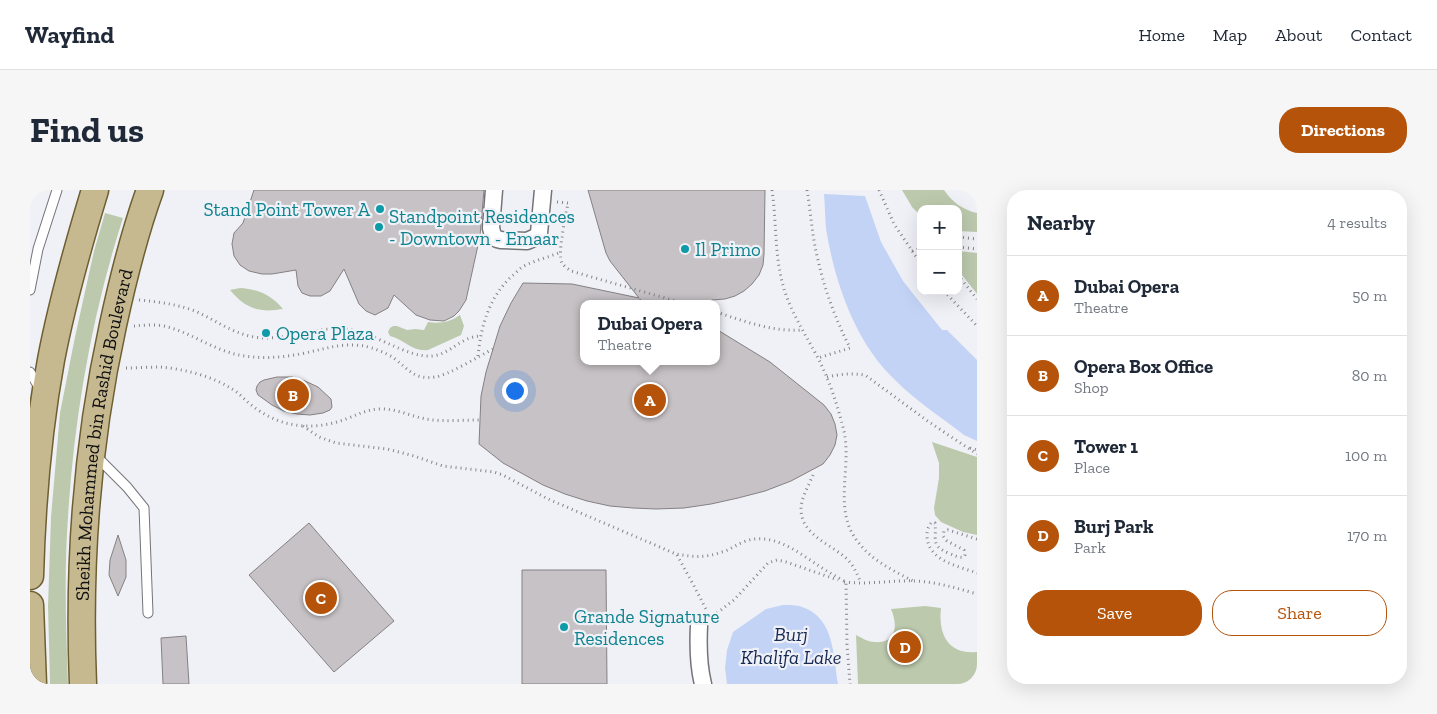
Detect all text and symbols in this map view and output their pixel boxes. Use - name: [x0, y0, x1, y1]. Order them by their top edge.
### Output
- text: Wayfind: [25, 20, 114, 49]
- text: Home: [1138, 24, 1185, 46]
- text: Map: [1213, 24, 1247, 46]
- text: About: [1275, 24, 1322, 46]
- text: Contact: [1350, 24, 1412, 46]
- button: Directions: [1279, 107, 1407, 153]
- text: Find us: [30, 109, 144, 151]
- place label: Stand Point Tower A: [203, 198, 371, 221]
- marker: Stand Point Tower A: [374, 203, 386, 215]
- place label: Standpoint Residences - Downtown - Emaar: [389, 205, 575, 250]
- map controls: [917, 205, 962, 295]
- button: +: [917, 205, 962, 250]
- text: Nearby: [1027, 210, 1095, 235]
- text: 4 results: [1327, 213, 1387, 232]
- marker: Standpoint Residences - Downtown - Emaar: [373, 221, 385, 233]
- place label: Il Primo: [695, 238, 761, 261]
- marker: Il Primo: [679, 243, 691, 255]
- button: −: [917, 250, 962, 295]
- street label: Sheikh Mohammed bin Rashid Boulevard: [70, 266, 137, 601]
- text: Dubai Opera: [1074, 275, 1179, 298]
- text: A: [1038, 286, 1049, 305]
- text: 50 m: [1352, 286, 1387, 305]
- text: Theatre: [1074, 298, 1128, 317]
- popup: [580, 300, 720, 365]
- text: Dubai Opera: [597, 312, 703, 335]
- place label: Opera Plaza: [276, 322, 374, 345]
- marker: Opera Plaza: [260, 327, 272, 339]
- text: Theatre: [597, 335, 652, 354]
- text: Opera Box Office: [1074, 355, 1213, 378]
- text: B: [1038, 366, 1048, 385]
- text: 80 m: [1352, 366, 1387, 385]
- pin: B: [277, 376, 309, 414]
- your location: [502, 378, 528, 404]
- text: Shop: [1074, 378, 1109, 397]
- pin: A: [634, 381, 666, 419]
- text: Tower 1: [1074, 435, 1138, 458]
- text: C: [1038, 446, 1048, 465]
- text: 100 m: [1345, 446, 1387, 465]
- text: Place: [1074, 458, 1110, 477]
- text: Burj Park: [1074, 515, 1154, 538]
- text: D: [1037, 526, 1049, 545]
- text: 170 m: [1347, 526, 1387, 545]
- text: Park: [1074, 538, 1106, 557]
- pin: C: [305, 579, 337, 617]
- button: Save: [1027, 590, 1202, 636]
- button: Share: [1212, 590, 1387, 636]
- place label: Grande Signature Residences: [574, 605, 719, 650]
- marker: Grande Signature Residences: [558, 621, 570, 633]
- water label: Burj Khalifa Lake: [741, 622, 842, 669]
- pin: D: [889, 628, 921, 666]

